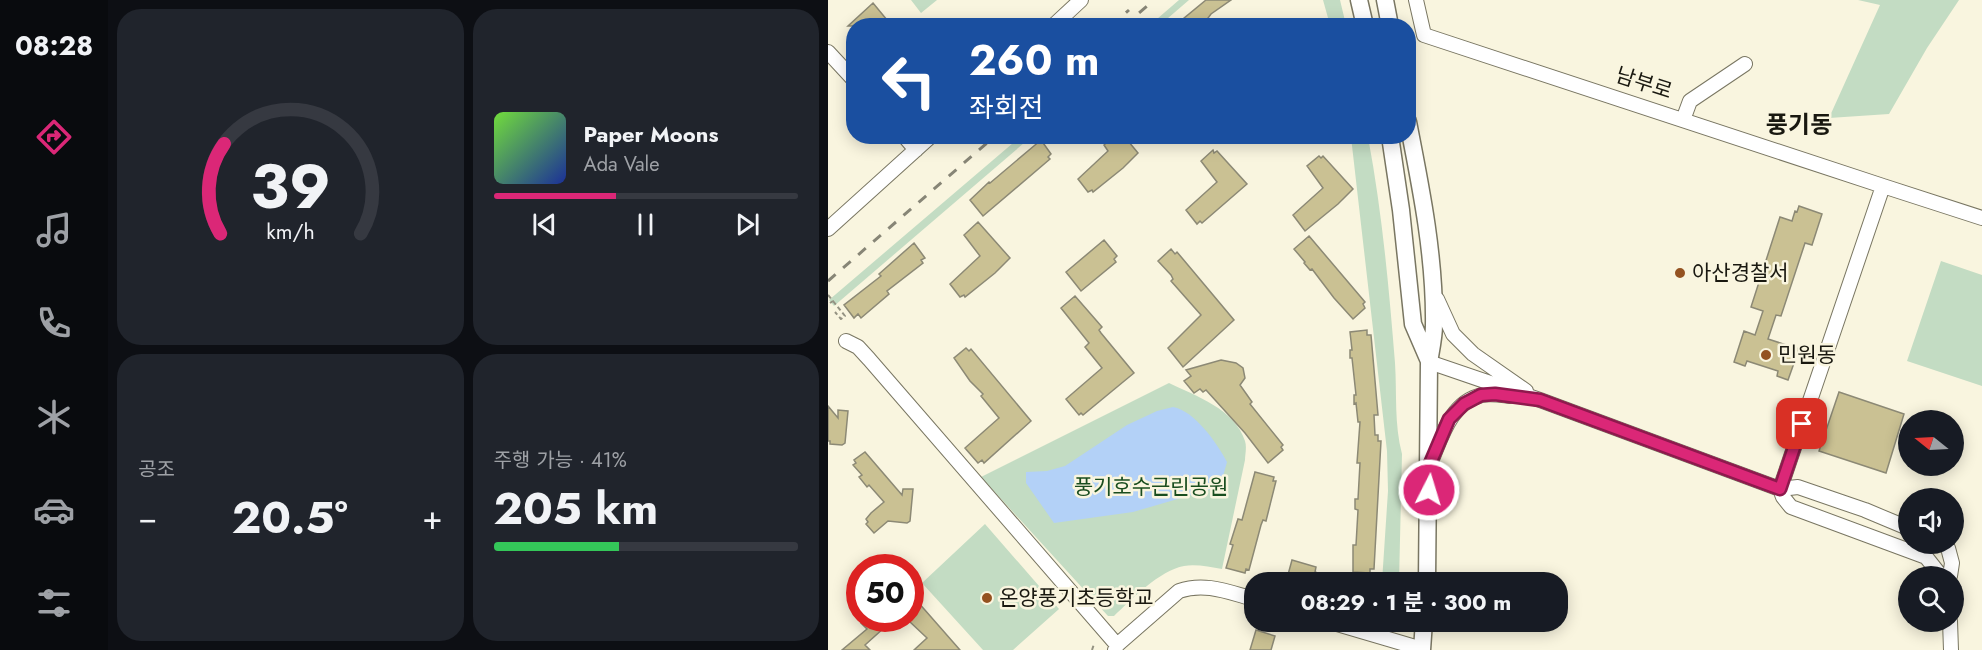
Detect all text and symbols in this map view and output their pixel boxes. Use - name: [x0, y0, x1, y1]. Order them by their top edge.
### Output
- text: 08:28: [15, 26, 93, 65]
- text: 260 m: [969, 30, 1100, 91]
- icon: left: [870, 42, 948, 120]
- street label: 남부로: [1612, 60, 1676, 106]
- text: 좌회전: [969, 88, 1044, 127]
- district label: 풍기동: [1766, 107, 1832, 142]
- icon: directions: [33, 116, 75, 158]
- text: Paper Moons: [584, 118, 718, 150]
- text: 39: [250, 141, 330, 231]
- text: Ada Vale: [584, 150, 659, 179]
- icon: previous: [528, 208, 561, 241]
- icon: pause: [629, 208, 662, 241]
- icon: next: [731, 208, 764, 241]
- icon: music: [33, 209, 75, 251]
- text: km/h: [266, 216, 314, 247]
- place label: 아산경찰서: [1692, 258, 1789, 288]
- marker: 아산경찰서: [1673, 266, 1687, 280]
- icon: phone: [33, 302, 75, 344]
- place label: 민원동: [1778, 340, 1836, 370]
- marker: 민원동: [1759, 348, 1773, 362]
- icon: climate: [33, 396, 75, 438]
- pin: [1776, 398, 1827, 449]
- icon: arrive: [1785, 407, 1818, 440]
- north arrow: [1898, 410, 1964, 476]
- map controls: [1898, 410, 1964, 632]
- text: 주행 가능 · 41%: [494, 446, 627, 475]
- text: 공조: [138, 455, 175, 484]
- position arrow: [1397, 458, 1461, 522]
- park label: 풍기호수근린공원: [1074, 472, 1228, 502]
- text: 205 km: [494, 476, 658, 541]
- text: 20.5°: [232, 485, 348, 550]
- button: sound: [1898, 488, 1964, 554]
- icon: car: [33, 489, 75, 531]
- text: −: [138, 494, 157, 541]
- text: +: [422, 494, 442, 541]
- speed limit sign: 50: [846, 554, 924, 632]
- button: search: [1898, 566, 1964, 632]
- icon: filters: [33, 582, 75, 624]
- place label: 온양풍기초등학교: [999, 583, 1154, 613]
- text: 08:29 · 1 분 · 300 m: [1301, 586, 1511, 618]
- marker: 온양풍기초등학교: [980, 591, 994, 605]

